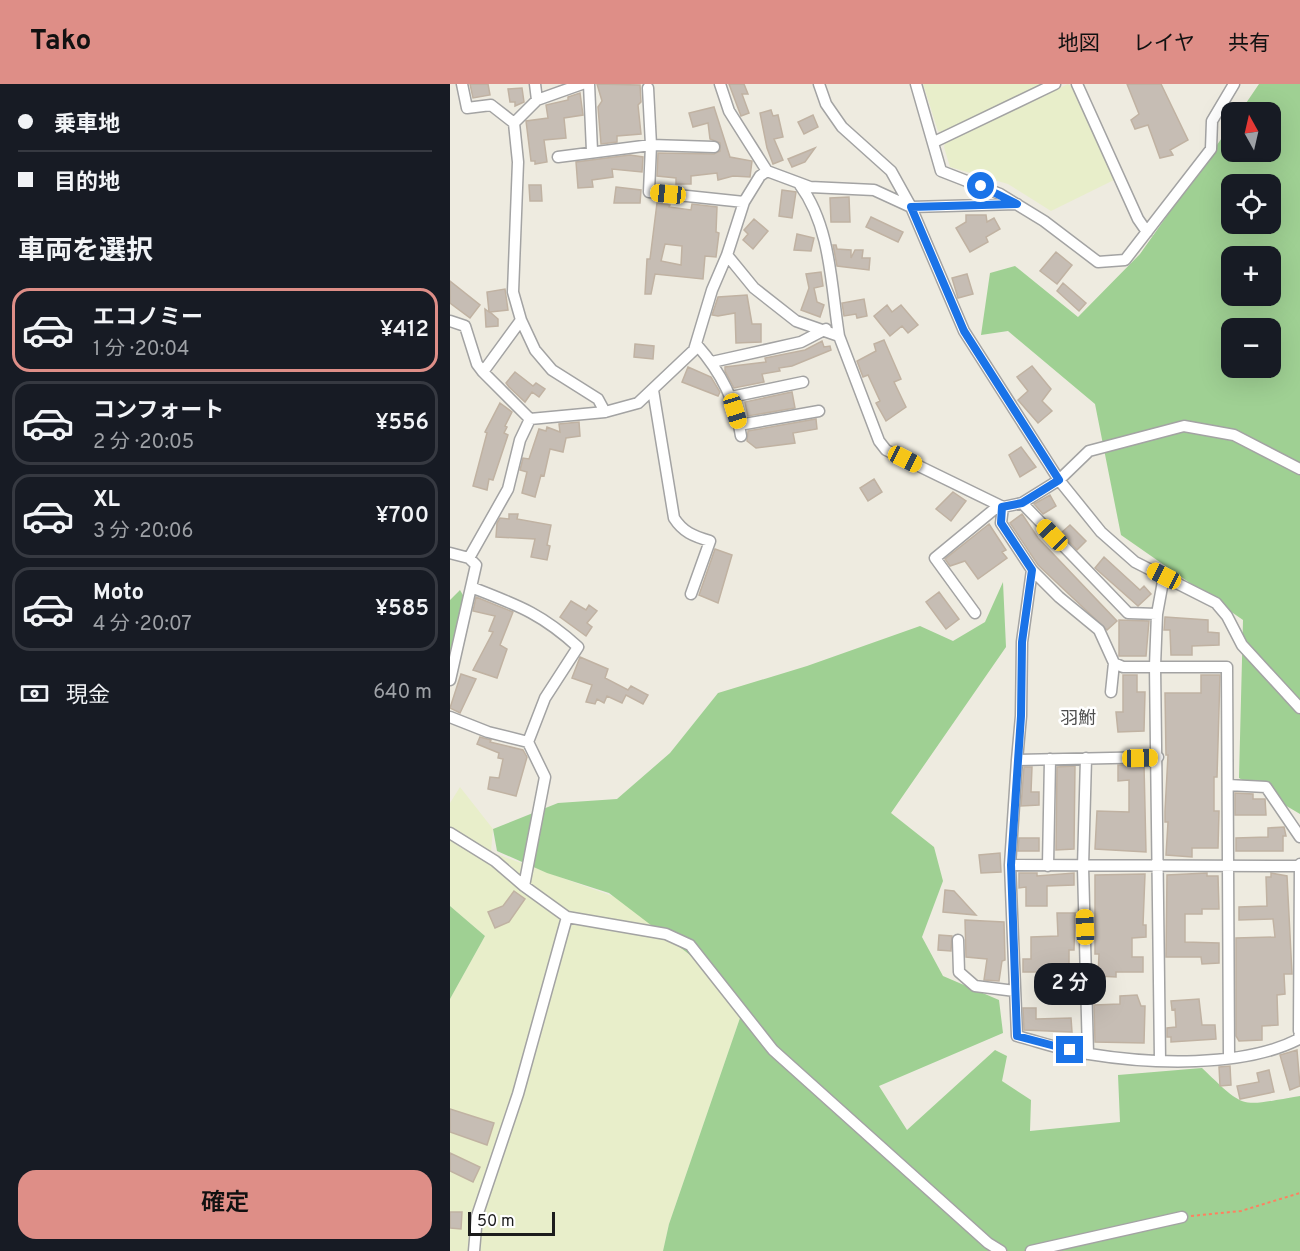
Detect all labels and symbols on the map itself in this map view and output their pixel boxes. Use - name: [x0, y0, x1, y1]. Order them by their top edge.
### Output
- north arrow: [1221, 102, 1281, 162]
- route start: [967, 172, 994, 199]
- car: [649, 183, 687, 205]
- car: [721, 391, 749, 431]
- car: [885, 443, 925, 475]
- car: [1033, 516, 1071, 554]
- car: [1144, 560, 1184, 592]
- district label: 羽鮒: [1060, 708, 1096, 731]
- car: [1122, 749, 1158, 767]
- car: [1075, 909, 1095, 945]
- callout: 2 分: [1034, 963, 1106, 1005]
- route end: [1056, 1036, 1083, 1063]
- scale bar: [468, 1209, 555, 1236]

